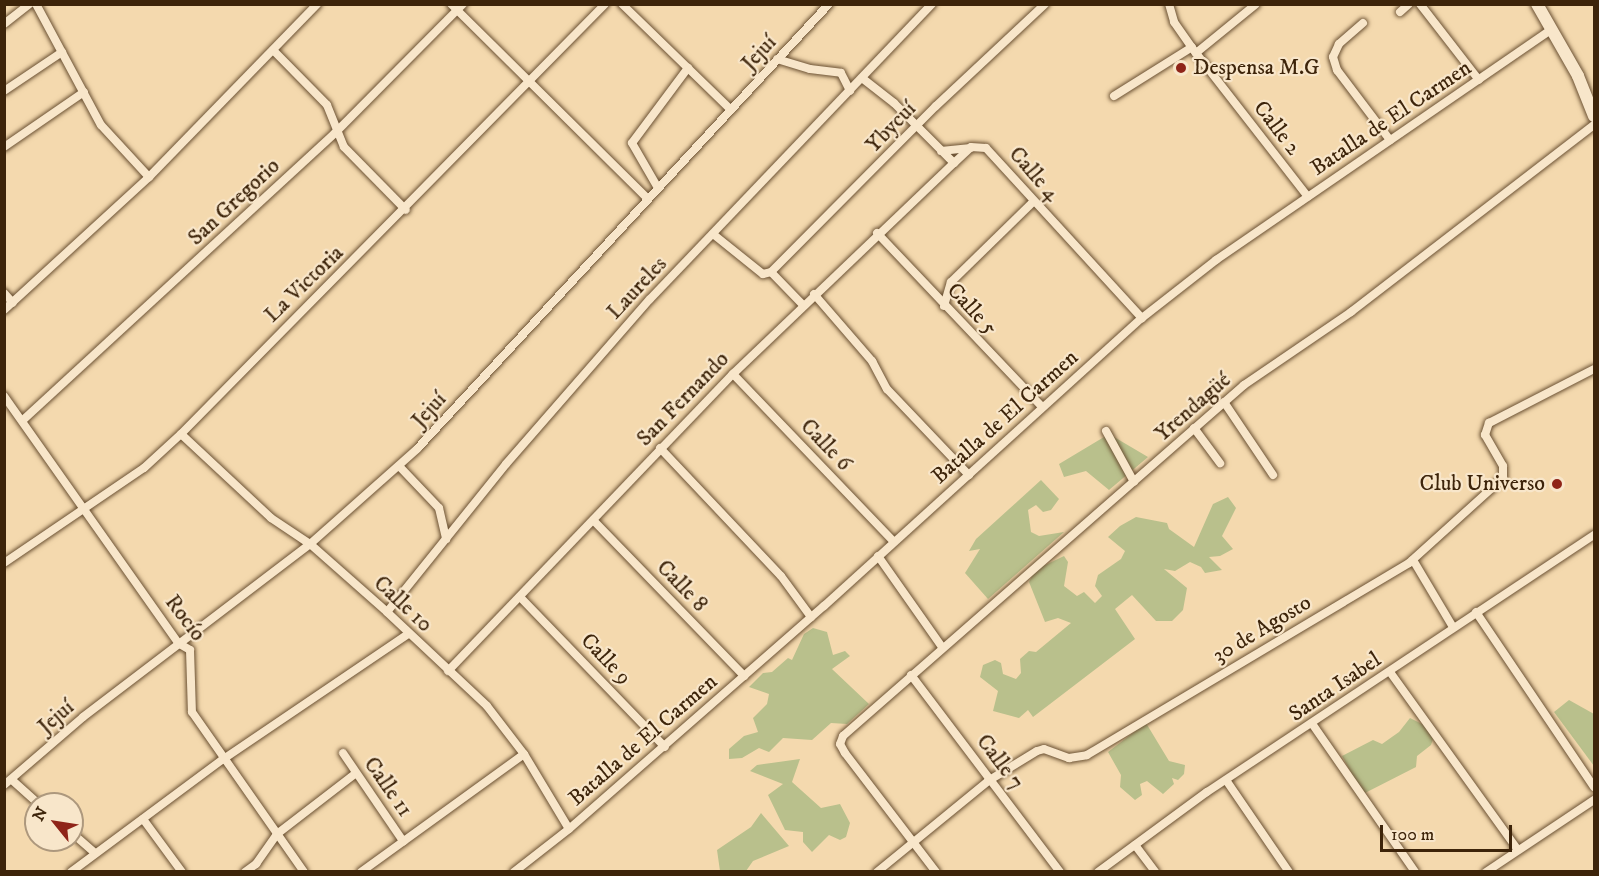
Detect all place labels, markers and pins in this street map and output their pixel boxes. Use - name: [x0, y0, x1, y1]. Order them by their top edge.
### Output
- place label: Despensa M.G: [1193, 55, 1319, 81]
- marker: Despensa M.G: [1174, 61, 1188, 75]
- place label: Club Universo: [1420, 471, 1545, 497]
- marker: Club Universo: [1550, 477, 1564, 491]

